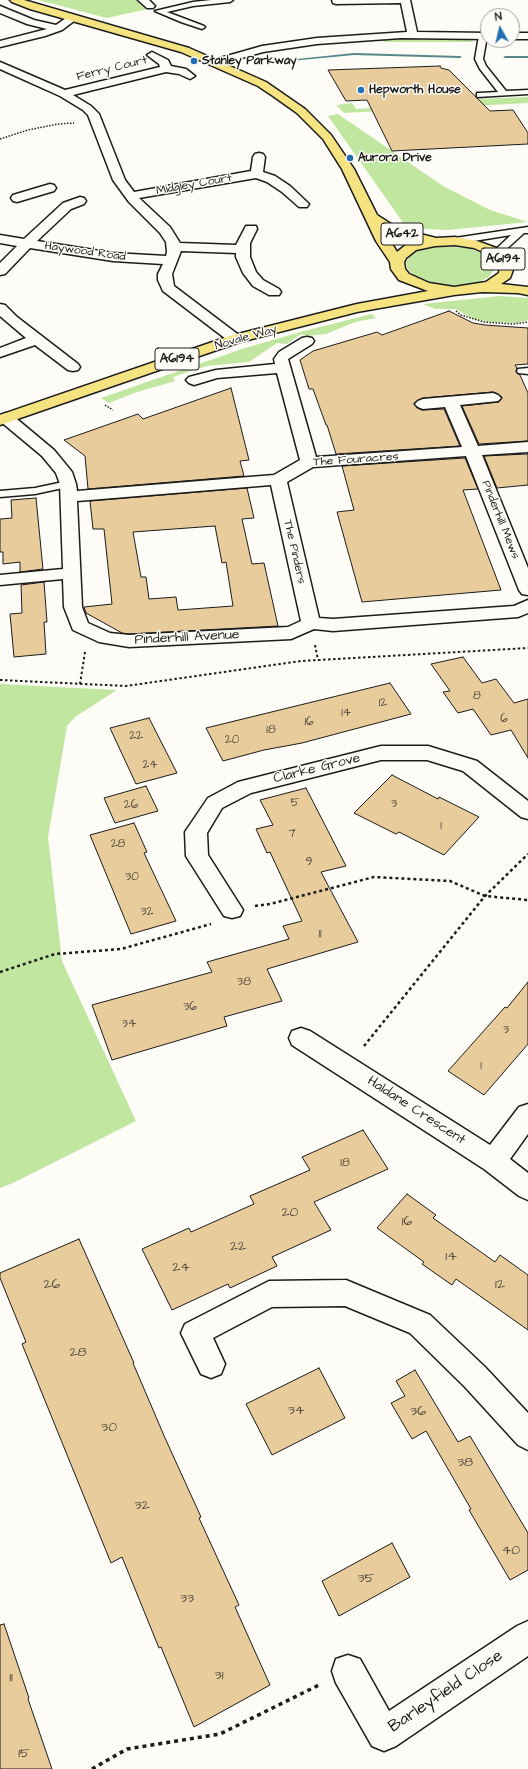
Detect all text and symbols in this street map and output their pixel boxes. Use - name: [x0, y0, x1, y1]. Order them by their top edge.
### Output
- north arrow: [480, 8, 520, 48]
- text: N: [494, 9, 503, 25]
- street label: Ferry Court: [75, 53, 149, 85]
- place label: Stanley Parkway: [202, 54, 297, 68]
- marker: Stanley Parkway: [189, 56, 199, 66]
- place label: Hepworth House: [369, 83, 461, 97]
- marker: Hepworth House: [356, 85, 366, 95]
- place label: Aurora Drive: [358, 151, 432, 165]
- marker: Aurora Drive: [345, 153, 355, 163]
- street label: Midgley Court: [155, 171, 233, 199]
- road number: A642: [381, 223, 423, 245]
- street label: Haywood Road: [44, 239, 126, 265]
- road number: A6194: [481, 248, 525, 270]
- street label: Novale Way: [213, 322, 279, 354]
- road number: A6194: [155, 348, 199, 370]
- street label: The Fouracres: [313, 450, 399, 470]
- street label: Pinderhill Mews: [478, 479, 522, 561]
- street label: The Pinders: [280, 518, 308, 586]
- street label: Pinderhill Avenue: [134, 627, 240, 649]
- house number: 8: [473, 689, 481, 703]
- house number: 12: [379, 696, 387, 710]
- house number: 14: [341, 706, 351, 720]
- house number: 6: [500, 712, 508, 726]
- house number: 16: [304, 715, 314, 729]
- house number: 18: [266, 723, 276, 737]
- house number: 22: [129, 729, 143, 743]
- house number: 20: [225, 733, 239, 747]
- street label: Clarke Grove: [272, 750, 362, 788]
- house number: 24: [142, 758, 158, 772]
- house number: 5: [291, 796, 299, 810]
- house number: 3: [391, 797, 397, 811]
- house number: 26: [124, 798, 138, 812]
- house number: 1: [440, 819, 442, 833]
- house number: 7: [288, 827, 296, 841]
- house number: 28: [111, 837, 125, 851]
- house number: 9: [306, 855, 312, 869]
- house number: 30: [125, 870, 139, 884]
- house number: 32: [141, 905, 153, 919]
- house number: 11: [318, 927, 322, 941]
- house number: 38: [237, 975, 251, 989]
- house number: 36: [183, 1000, 197, 1014]
- house number: 34: [122, 1017, 136, 1031]
- house number: 3: [503, 1023, 509, 1037]
- house number: 1: [480, 1059, 482, 1073]
- street label: Haldane Crescent: [364, 1073, 468, 1149]
- house number: 18: [340, 1156, 350, 1170]
- house number: 20: [282, 1205, 298, 1221]
- house number: 16: [402, 1214, 412, 1230]
- house number: 22: [230, 1239, 246, 1255]
- house number: 14: [445, 1249, 457, 1265]
- house number: 24: [172, 1260, 190, 1276]
- house number: 26: [44, 1277, 60, 1293]
- house number: 12: [495, 1277, 505, 1293]
- house number: 28: [69, 1345, 87, 1361]
- house number: 34: [288, 1403, 304, 1419]
- house number: 36: [410, 1404, 426, 1420]
- house number: 30: [101, 1420, 117, 1436]
- house number: 38: [457, 1455, 473, 1471]
- house number: 32: [134, 1498, 150, 1514]
- house number: 40: [502, 1543, 520, 1559]
- house number: 35: [357, 1571, 375, 1587]
- house number: 33: [180, 1591, 194, 1607]
- street label: Barleyfield Close: [385, 1646, 507, 1738]
- house number: 31: [215, 1668, 223, 1684]
- house number: 11: [9, 1670, 13, 1686]
- house number: 15: [18, 1746, 30, 1762]

